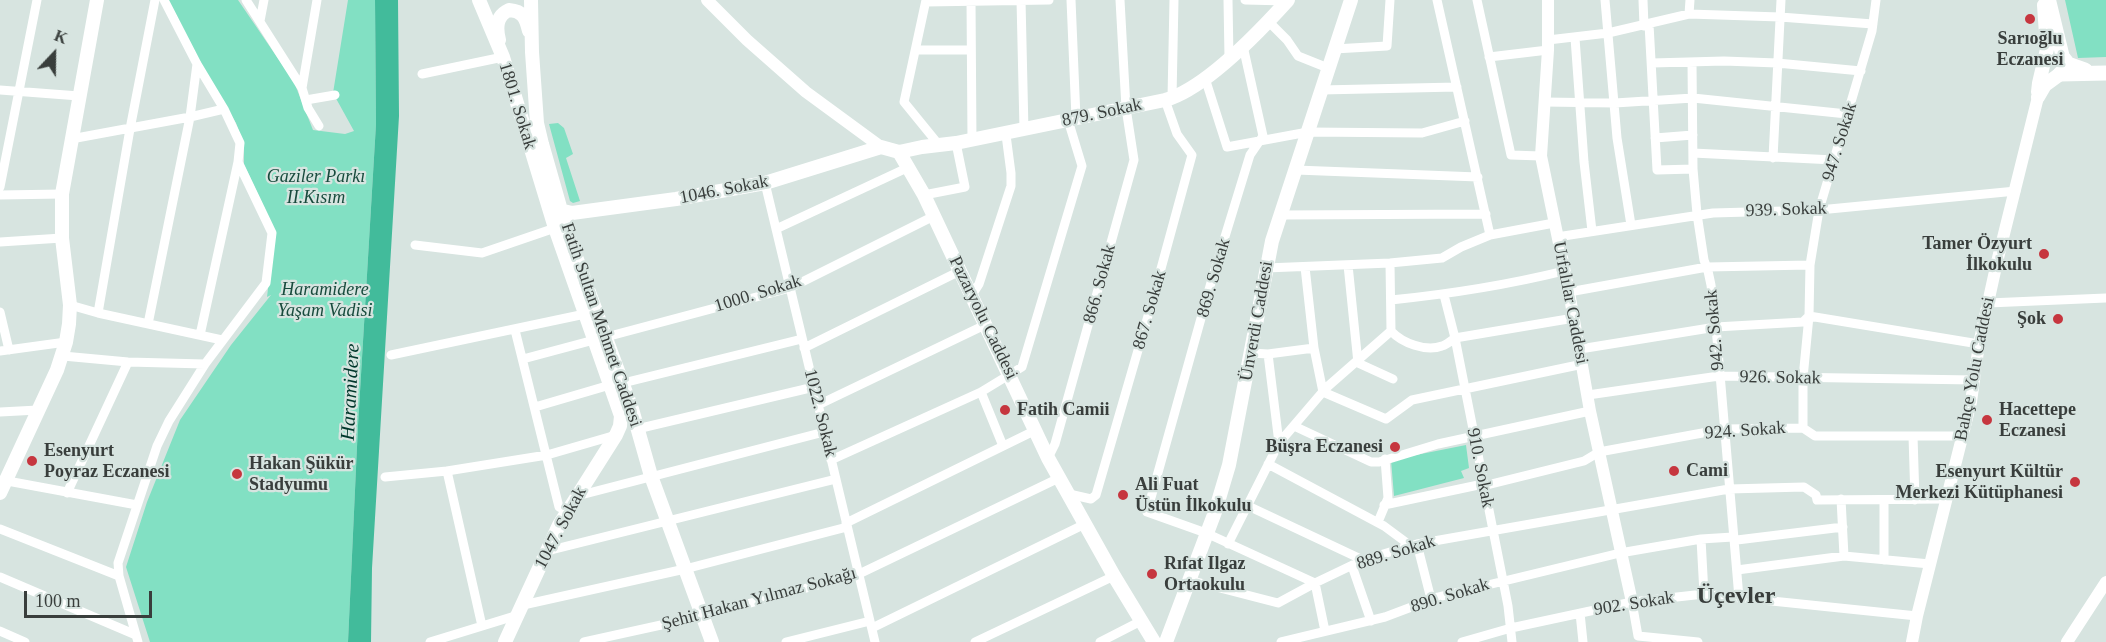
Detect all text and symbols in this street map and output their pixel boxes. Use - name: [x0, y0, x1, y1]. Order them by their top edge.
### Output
- marker: Sarıoğlu Eczanesi: [2023, 12, 2037, 26]
- north arrow: [24, 24, 84, 84]
- text: K: [52, 27, 70, 47]
- place label: Sarıoğlu Eczanesi: [1997, 28, 2063, 70]
- street label: 1801. Sokak: [494, 60, 540, 152]
- street label: 879. Sokak: [1060, 94, 1144, 132]
- street label: 947. Sokak: [1818, 100, 1862, 184]
- park label: Gaziler Parkı II.Kısım: [267, 166, 365, 208]
- street label: 1046. Sokak: [678, 171, 770, 209]
- street label: 939. Sokak: [1745, 198, 1827, 222]
- street label: Fatih Sultan Mehmet Caddesi: [556, 220, 646, 430]
- place label: Tamer Özyurt İlkokulu: [1922, 233, 2032, 276]
- street label: 869. Sokak: [1192, 236, 1236, 320]
- street label: Urfalılar Caddesi: [1548, 240, 1592, 366]
- street label: 866. Sokak: [1079, 242, 1121, 326]
- marker: Tamer Özyurt İlkokulu: [2037, 247, 2051, 261]
- street label: Pazaryolu Caddesi: [944, 253, 1022, 383]
- street label: Ünverdi Caddesi: [1236, 259, 1278, 383]
- street label: 867. Sokak: [1128, 268, 1172, 352]
- street label: 1000. Sokak: [712, 271, 804, 317]
- park label: Haramidere Yaşam Vadisi: [278, 279, 372, 322]
- street label: 942. Sokak: [1701, 289, 1729, 371]
- street label: Bahçe Yolu Caddesi: [1950, 295, 2000, 443]
- place label: Şok: [2017, 308, 2046, 330]
- marker: Şok: [2051, 312, 2065, 326]
- water label: Haramidere: [336, 343, 366, 441]
- street label: 926. Sokak: [1739, 366, 1821, 390]
- street label: 1022. Sokak: [799, 367, 841, 459]
- place label: Fatih Camii: [1017, 399, 1109, 421]
- place label: Hacettepe Eczanesi: [1999, 399, 2076, 442]
- marker: Fatih Camii: [998, 403, 1012, 417]
- marker: Hacettepe Eczanesi: [1980, 413, 1994, 427]
- street label: 924. Sokak: [1704, 417, 1786, 445]
- street label: 910. Sokak: [1462, 426, 1498, 510]
- place label: Büşra Eczanesi: [1265, 436, 1383, 458]
- place label: Esenyurt Poyraz Eczanesi: [44, 440, 169, 482]
- marker: Büşra Eczanesi: [1388, 440, 1402, 454]
- place label: Hakan Şükür Stadyumu: [249, 453, 354, 496]
- marker: Esenyurt Poyraz Eczanesi: [25, 454, 39, 468]
- place label: Cami: [1686, 460, 1728, 482]
- place label: Esenyurt Kültür Merkezi Kütüphanesi: [1895, 461, 2063, 504]
- marker: Cami: [1667, 464, 1681, 478]
- marker: Hakan Şükür Stadyumu: [230, 467, 244, 481]
- place label: Ali Fuat Üstün İlkokulu: [1135, 474, 1252, 516]
- marker: Esenyurt Kültür Merkezi Kütüphanesi: [2068, 475, 2082, 489]
- street label: 1047. Sokak: [530, 483, 592, 573]
- marker: Ali Fuat Üstün İlkokulu: [1116, 488, 1130, 502]
- street label: 889. Sokak: [1354, 531, 1438, 575]
- place label: Rıfat Ilgaz Ortaokulu: [1164, 553, 1245, 596]
- street label: Şehit Hakan Yılmaz Sokağı: [659, 563, 859, 635]
- marker: Rıfat Ilgaz Ortaokulu: [1145, 567, 1159, 581]
- street label: 890. Sokak: [1408, 574, 1492, 618]
- scale bar: [27, 579, 154, 617]
- district label: Üçevler: [1697, 583, 1775, 611]
- street label: 902. Sokak: [1592, 587, 1676, 621]
- text: 100 m: [35, 591, 81, 611]

